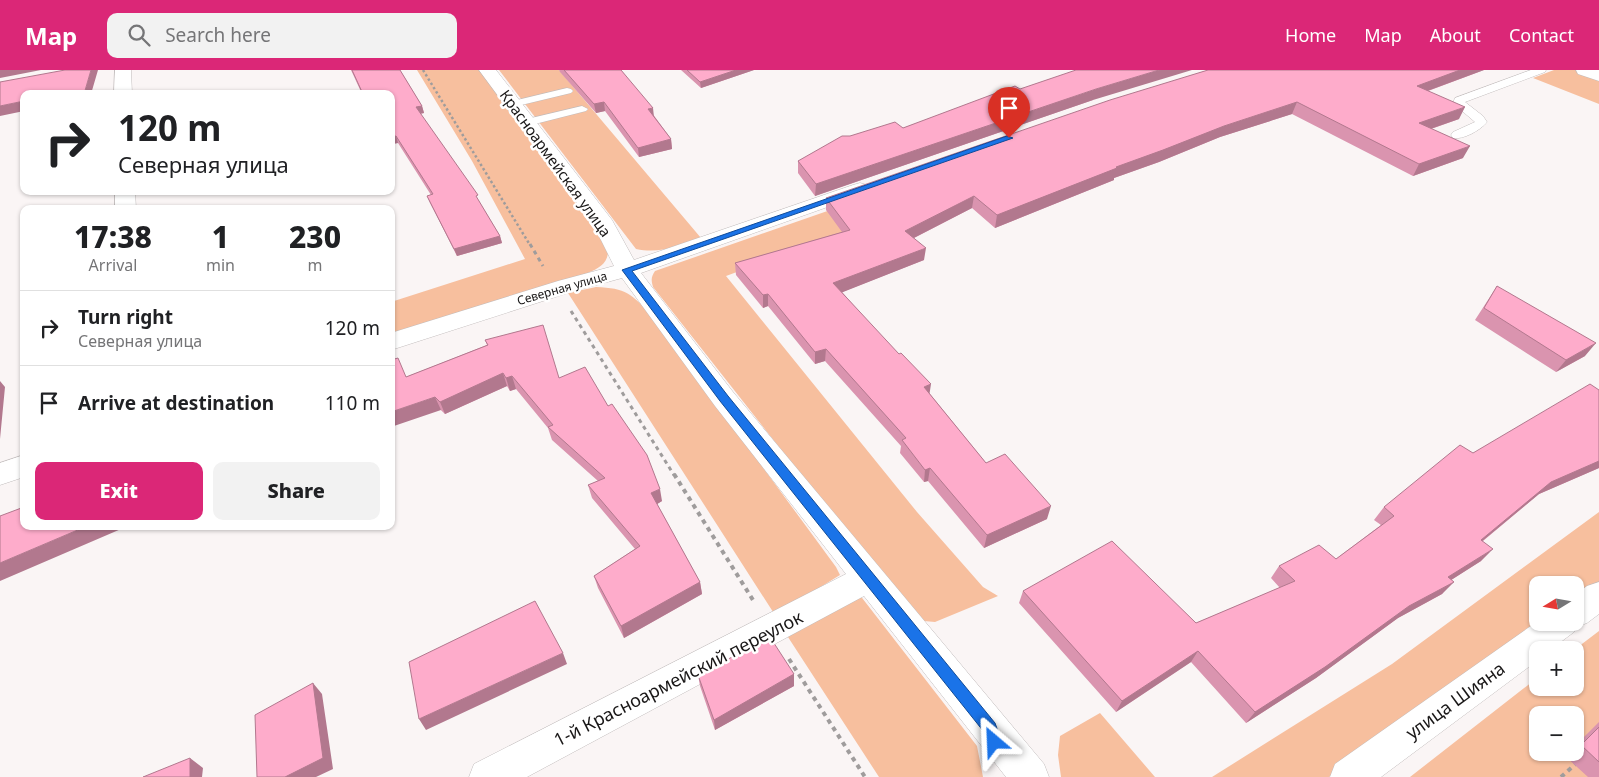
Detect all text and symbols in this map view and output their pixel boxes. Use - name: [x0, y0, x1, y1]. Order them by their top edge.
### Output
- search box: [107, 13, 457, 58]
- text: Map: [25, 19, 77, 52]
- icon: search: [125, 21, 153, 49]
- text: Search here: [165, 22, 271, 48]
- text: Home: [1285, 23, 1336, 47]
- text: Map: [1364, 23, 1402, 47]
- text: About: [1430, 23, 1481, 47]
- text: Contact: [1509, 23, 1574, 47]
- street label: Красноармейская улица: [496, 85, 616, 241]
- pin: [988, 87, 1030, 138]
- icon: arrive: [995, 94, 1023, 122]
- text: 120 m: [118, 104, 221, 151]
- icon: right: [35, 110, 100, 175]
- text: Северная улица: [118, 149, 289, 179]
- text: 17:38: [74, 216, 152, 257]
- text: 1: [212, 216, 229, 257]
- text: 230: [289, 216, 341, 257]
- text: Arrival: [89, 254, 137, 276]
- text: min: [206, 254, 235, 276]
- text: m: [307, 254, 322, 276]
- street label: Северная улица: [515, 267, 609, 309]
- text: Turn right: [78, 304, 173, 330]
- icon: right: [35, 314, 63, 342]
- text: 120 m: [325, 315, 380, 341]
- text: Северная улица: [78, 330, 202, 352]
- icon: arrive: [35, 389, 63, 417]
- text: Arrive at destination: [78, 390, 274, 416]
- text: 110 m: [325, 390, 380, 416]
- button: Exit: [35, 462, 203, 520]
- button: Share: [213, 462, 380, 520]
- north arrow: [1529, 576, 1584, 631]
- map controls: [1529, 576, 1584, 761]
- street label: 1-й Красноармейский переулок: [549, 604, 807, 751]
- button: +: [1529, 641, 1584, 696]
- street label: улица Шияна: [1401, 656, 1509, 744]
- button: −: [1529, 706, 1584, 761]
- position arrow: [967, 715, 1019, 767]

